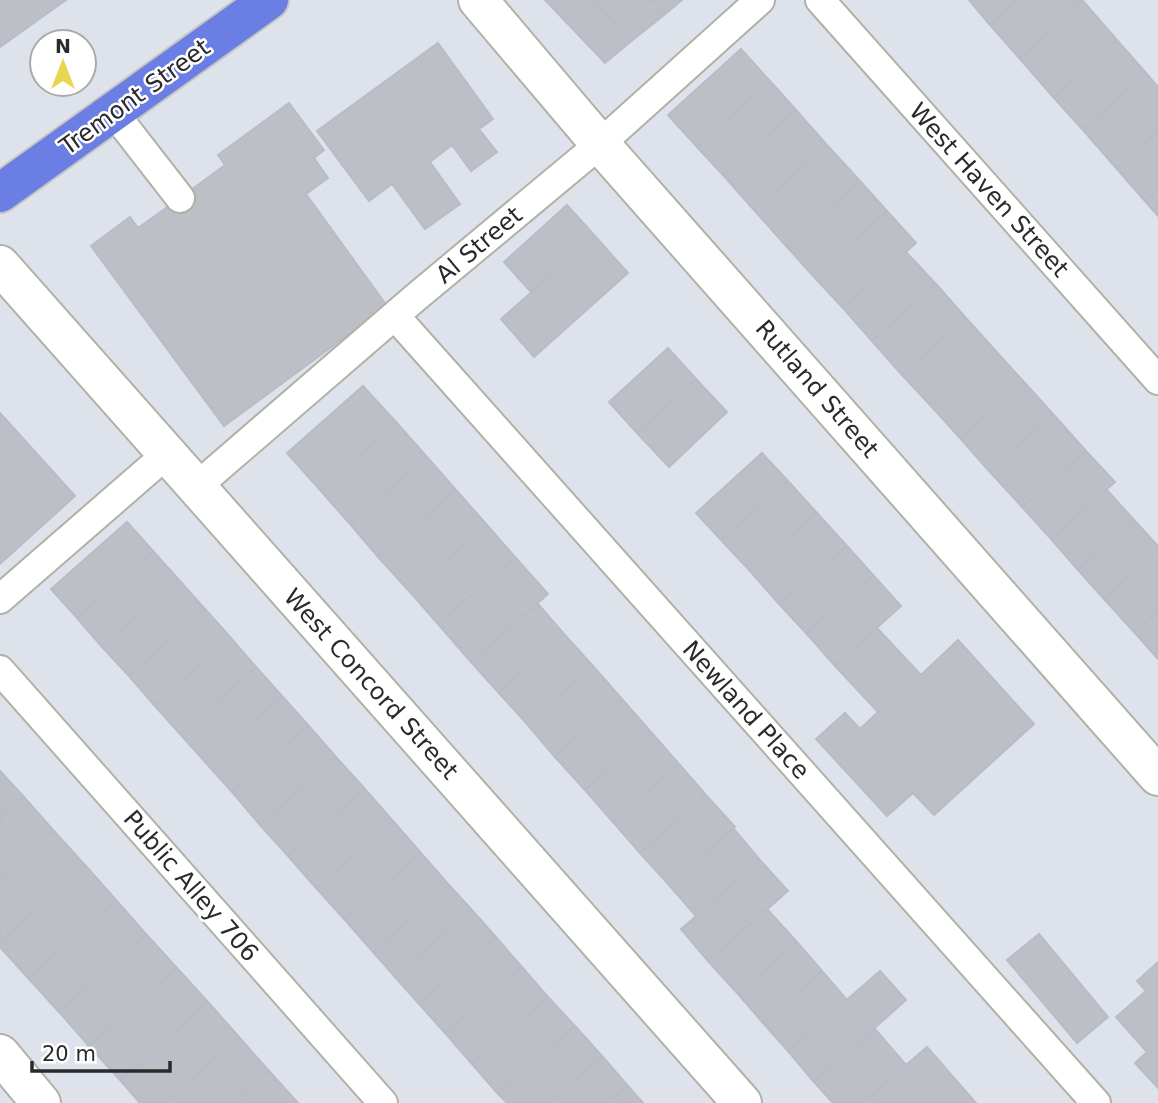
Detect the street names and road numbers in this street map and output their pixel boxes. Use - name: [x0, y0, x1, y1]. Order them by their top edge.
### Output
- street label: Tremont Street: [54, 33, 215, 161]
- street label: West Haven Street: [904, 97, 1074, 283]
- street label: Al Street: [430, 201, 528, 289]
- street label: Rutland Street: [750, 315, 884, 463]
- street label: West Concord Street: [278, 583, 464, 785]
- street label: Newland Place: [677, 635, 815, 785]
- street label: Public Alley 706: [118, 805, 264, 967]

